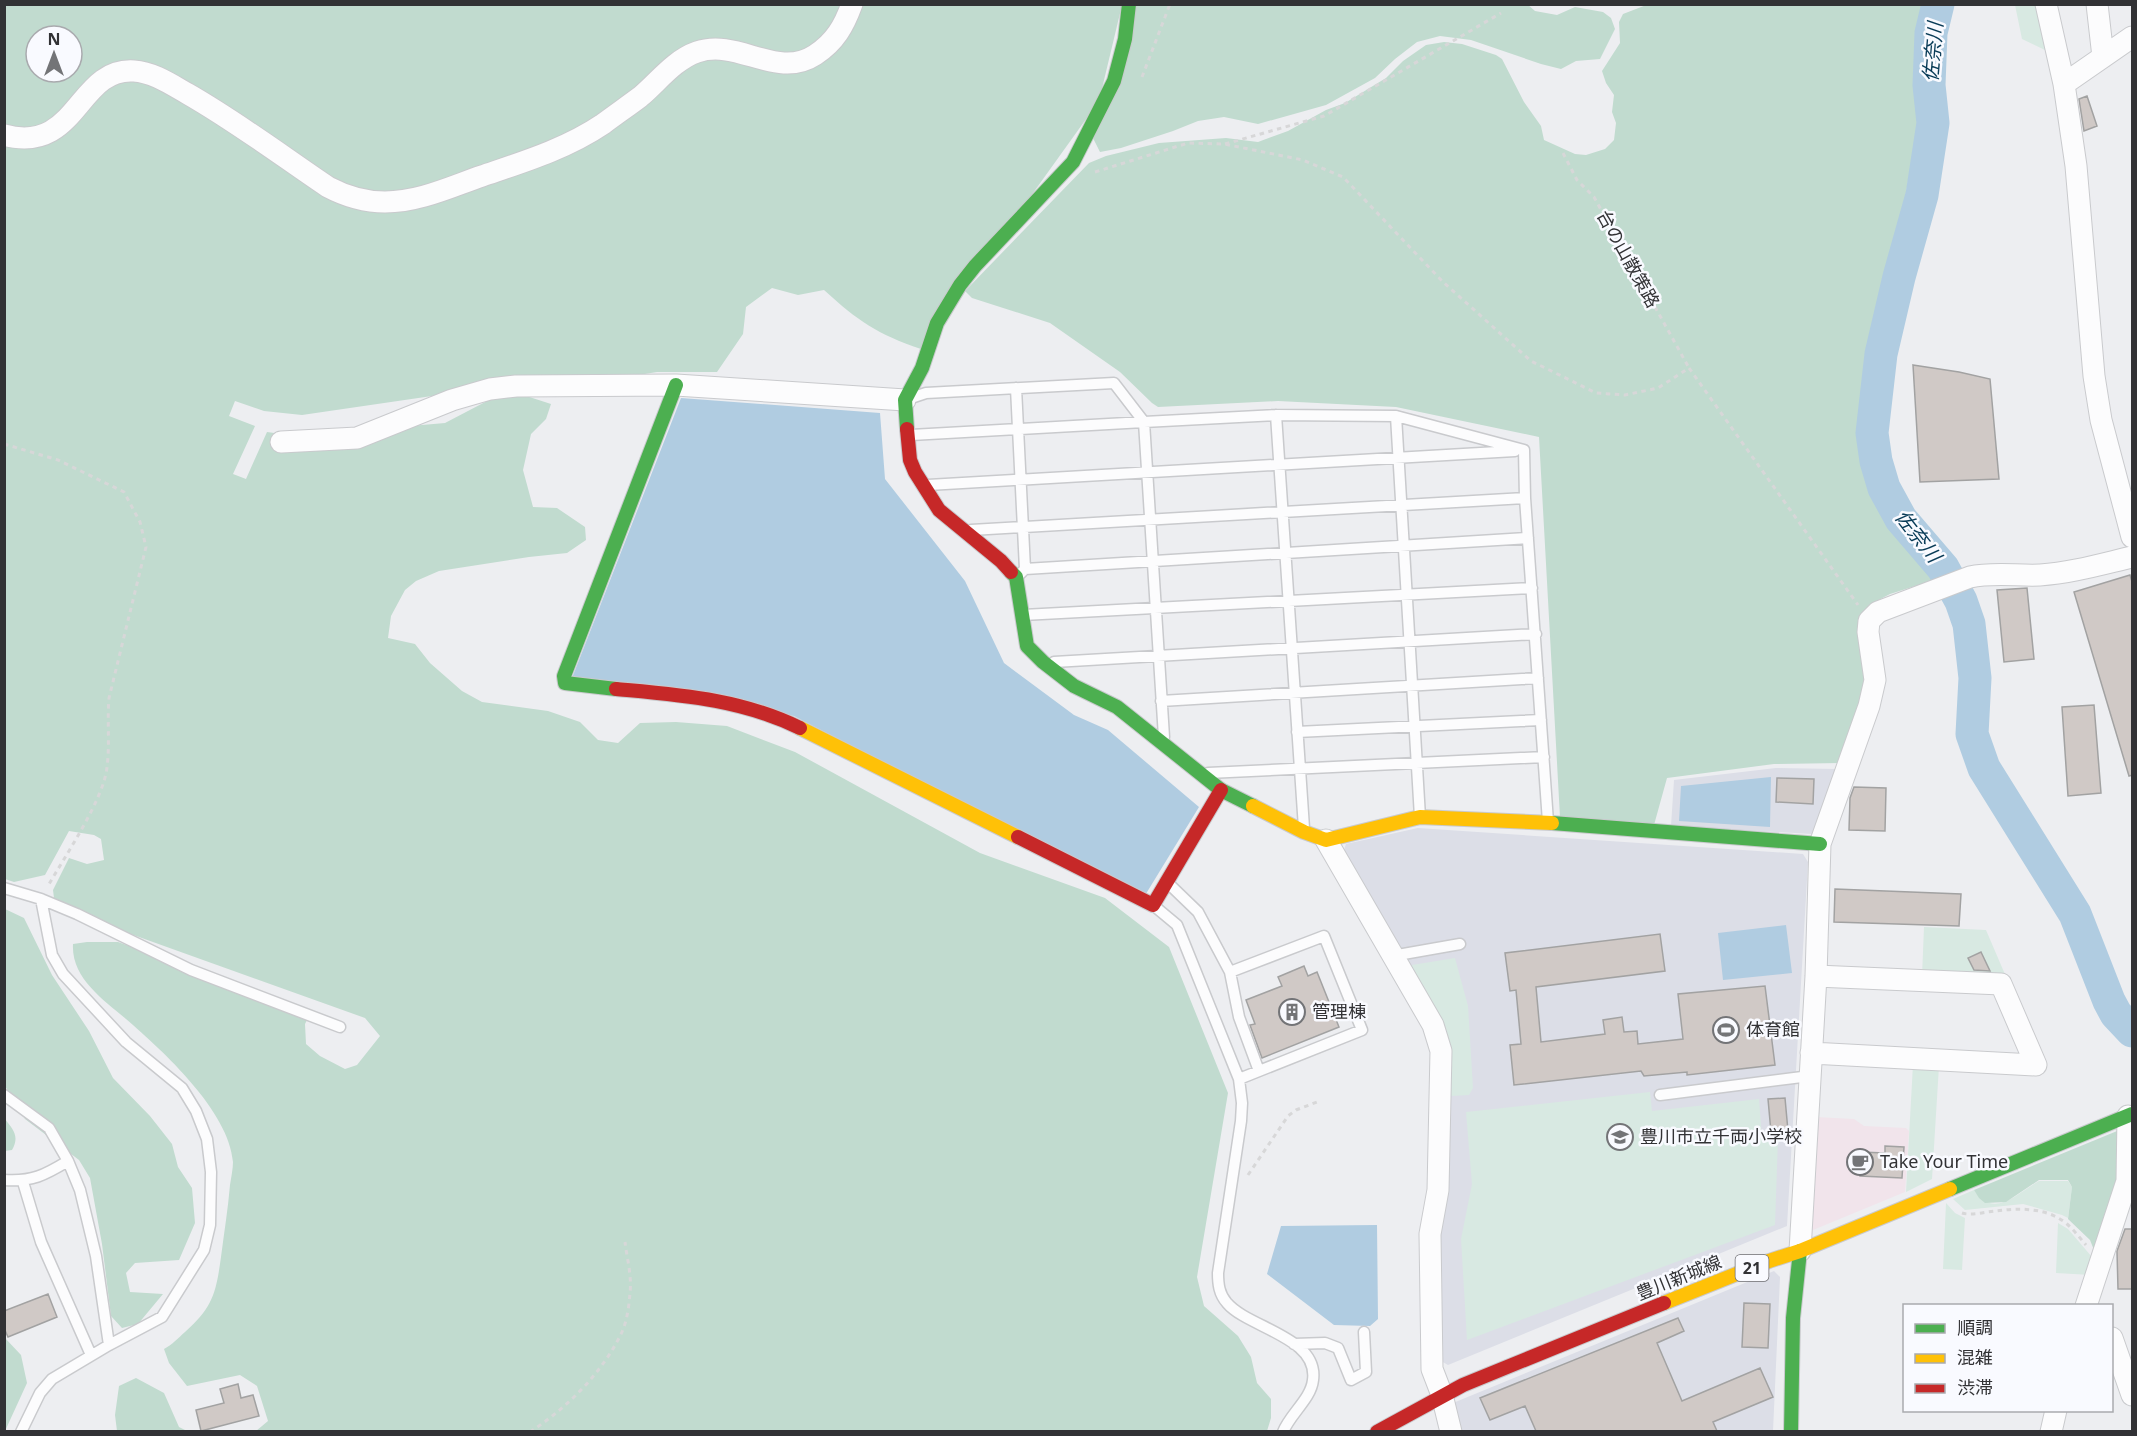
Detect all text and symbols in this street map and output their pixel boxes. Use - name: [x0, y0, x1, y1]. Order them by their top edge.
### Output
- water label: 佐奈川: [1916, 19, 1949, 83]
- north arrow: [24, 24, 84, 84]
- text: N: [47, 28, 61, 50]
- street label: 台の山散策路: [1592, 205, 1666, 312]
- water label: 佐奈川: [1889, 504, 1949, 569]
- building icon: 管理棟: [1277, 997, 1307, 1027]
- place label: 管理棟: [1312, 999, 1366, 1023]
- sports icon: 体育館: [1711, 1015, 1741, 1045]
- place label: 体育館: [1746, 1017, 1800, 1041]
- school or university icon: 豊川市立千両小学校: [1605, 1122, 1635, 1152]
- place label: 豊川市立千両小学校: [1640, 1124, 1802, 1148]
- cafe icon: Take Your Time: [1845, 1147, 1875, 1177]
- place label: Take Your Time: [1880, 1149, 2008, 1173]
- street label: 豊川新城線: [1632, 1249, 1725, 1305]
- road number: 21: [1736, 1255, 1768, 1281]
- legend: [1903, 1304, 2113, 1412]
- text: 順調: [1957, 1315, 1993, 1339]
- text: 混雑: [1957, 1345, 1993, 1369]
- text: 渋滞: [1957, 1375, 1993, 1399]

